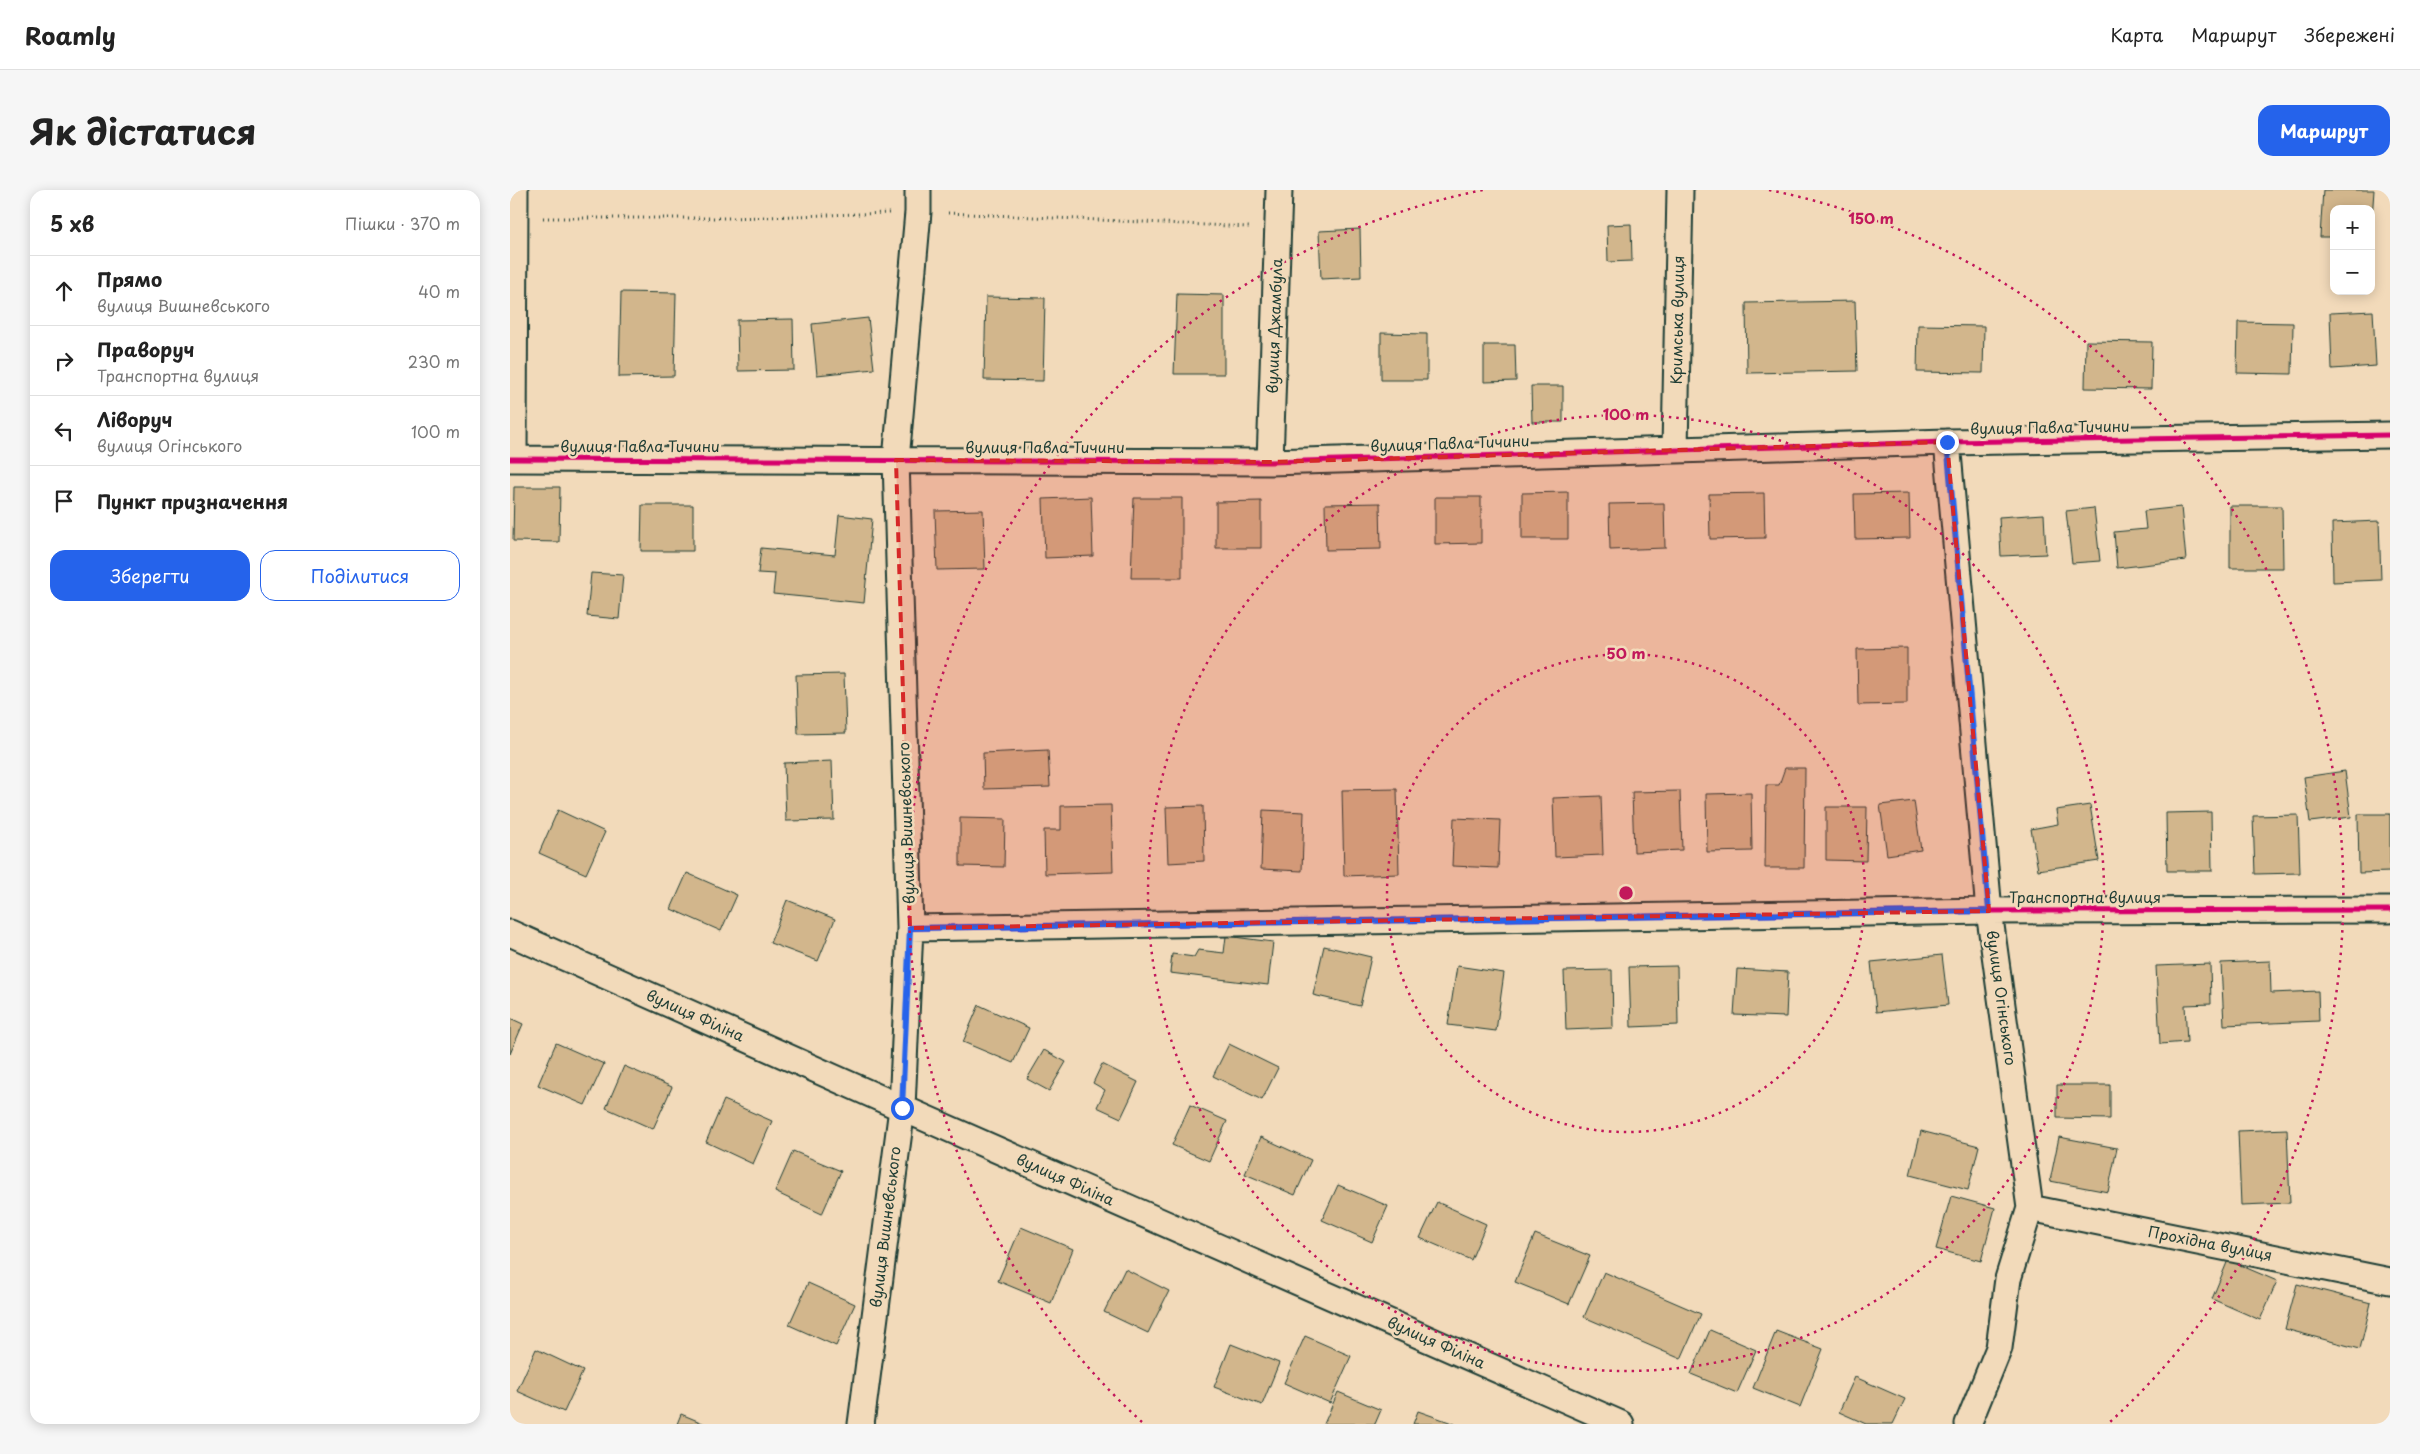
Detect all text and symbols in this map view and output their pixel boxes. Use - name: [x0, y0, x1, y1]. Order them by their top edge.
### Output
- text: Roamly: [25, 17, 116, 53]
- text: Карта: [2110, 21, 2163, 48]
- text: Маршрут: [2191, 21, 2276, 48]
- text: Збережені: [2304, 21, 2395, 48]
- text: Як дістатися: [30, 104, 256, 157]
- button: Маршрут: [2258, 105, 2390, 156]
- map controls: [2330, 205, 2375, 295]
- button: +: [2330, 205, 2375, 250]
- text: 150 m: [1848, 206, 1894, 229]
- text: 5 хв: [50, 207, 94, 239]
- text: Пішки · 370 m: [345, 211, 460, 235]
- button: −: [2330, 250, 2375, 295]
- street label: Кримська вулиця: [1664, 255, 1689, 385]
- street label: вулиця Джамбула: [1260, 257, 1287, 394]
- text: Прямо: [97, 265, 162, 293]
- icon: ahead: [50, 277, 78, 305]
- text: 40 m: [418, 279, 460, 303]
- text: вулиця Вишневського: [97, 293, 270, 317]
- text: Праворуч: [97, 335, 194, 363]
- icon: right: [50, 347, 78, 375]
- text: 230 m: [408, 349, 460, 373]
- text: Транспортна вулиця: [97, 363, 259, 387]
- text: 100 m: [1603, 402, 1649, 425]
- text: Ліворуч: [97, 405, 173, 433]
- street label: вулиця Павла Тичини: [1970, 414, 2130, 439]
- icon: left: [50, 417, 78, 445]
- text: 100 m: [411, 419, 460, 443]
- street label: вулиця Павла Тичини: [1370, 428, 1530, 457]
- route end: [1936, 431, 1959, 454]
- text: вулиця Огінського: [97, 433, 242, 457]
- street label: вулиця Павла Тичини: [560, 434, 720, 457]
- street label: вулиця Павла Тичини: [965, 435, 1125, 458]
- icon: arrive: [50, 487, 78, 515]
- text: Пункт призначення: [97, 487, 288, 515]
- button: Зберегти: [50, 550, 250, 601]
- button: Поділитися: [260, 550, 460, 601]
- text: 50 m: [1607, 641, 1645, 664]
- street label: вулиця Вишневського: [891, 742, 920, 905]
- centre of rings: [1617, 884, 1635, 902]
- street label: Транспортна вулиця: [2009, 885, 2161, 908]
- street label: вулиця Огінського: [1982, 929, 2023, 1067]
- street label: вулиця Філіна: [643, 983, 749, 1047]
- route start: [891, 1097, 914, 1120]
- street label: вулиця Вишневського: [863, 1145, 906, 1309]
- street label: вулиця Філіна: [1013, 1147, 1119, 1211]
- street label: Прохідна вулиця: [2146, 1219, 2274, 1266]
- street label: вулиця Філіна: [1384, 1310, 1490, 1374]

